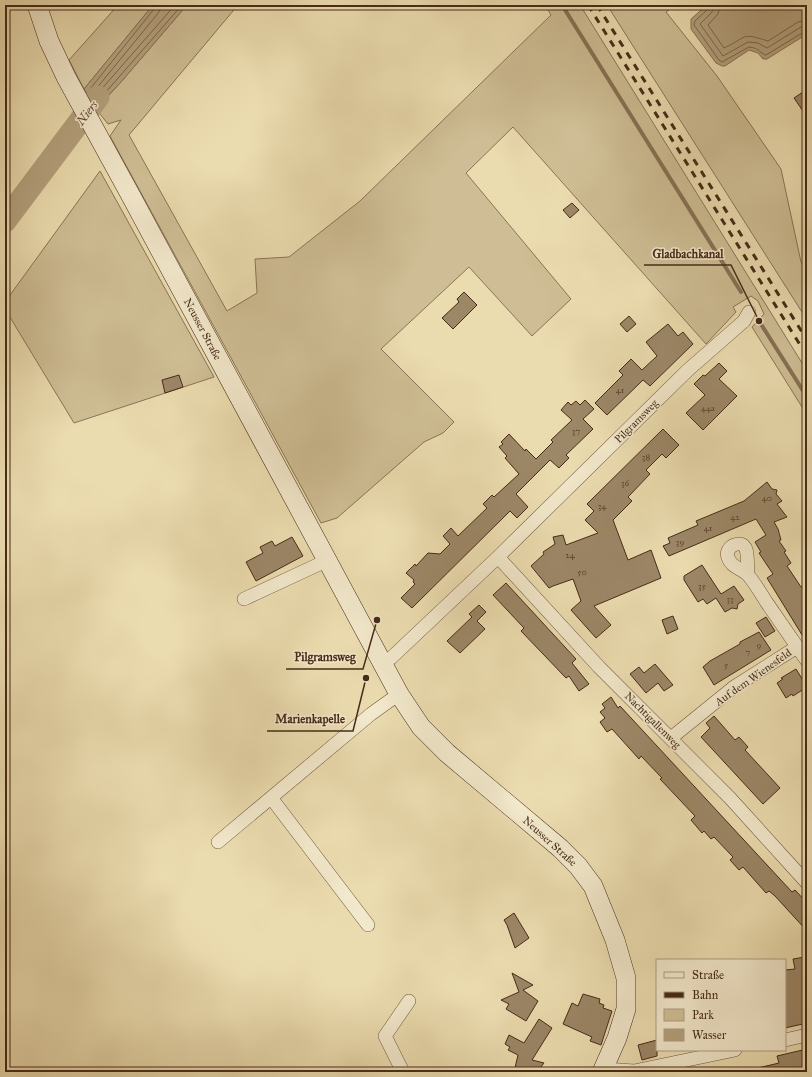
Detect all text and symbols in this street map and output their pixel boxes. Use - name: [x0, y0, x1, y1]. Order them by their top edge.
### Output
- water label: Niers: [73, 98, 101, 129]
- callout: Gladbachkanal: [644, 241, 731, 265]
- text: Gladbachkanal: [652, 247, 724, 261]
- street label: Neusser Straße: [181, 296, 224, 363]
- house number: 41: [616, 384, 625, 395]
- street label: Pilgramsweg: [612, 396, 661, 446]
- house number: 44a: [701, 402, 715, 413]
- house number: 37: [572, 425, 580, 436]
- house number: 38: [642, 451, 650, 462]
- house number: 36: [621, 477, 629, 488]
- house number: 40: [762, 492, 772, 503]
- house number: 34: [598, 500, 607, 511]
- house number: 42: [730, 511, 740, 522]
- house number: 41: [704, 522, 713, 533]
- house number: 39: [676, 536, 684, 547]
- house number: 24: [565, 549, 576, 560]
- house number: 50: [577, 566, 587, 577]
- house number: 35: [698, 580, 707, 591]
- house number: 33: [726, 593, 734, 604]
- house number: 9: [757, 639, 762, 650]
- callout: Pilgramsweg: [286, 645, 363, 669]
- street label: Auf dem Wienesfeld: [712, 646, 794, 709]
- house number: 7: [746, 646, 751, 657]
- text: Pilgramsweg: [294, 650, 356, 665]
- house number: 5: [724, 659, 729, 670]
- street label: Nachtigallenweg: [622, 689, 684, 752]
- callout: Marienkapelle: [267, 707, 353, 731]
- text: Marienkapelle: [275, 712, 345, 727]
- street label: Neusser Straße: [520, 814, 580, 869]
- legend: [656, 959, 786, 1051]
- text: Straße: [692, 968, 724, 982]
- text: Bahn: [692, 988, 719, 1002]
- text: Park: [692, 1008, 714, 1022]
- text: Wasser: [692, 1028, 727, 1042]

